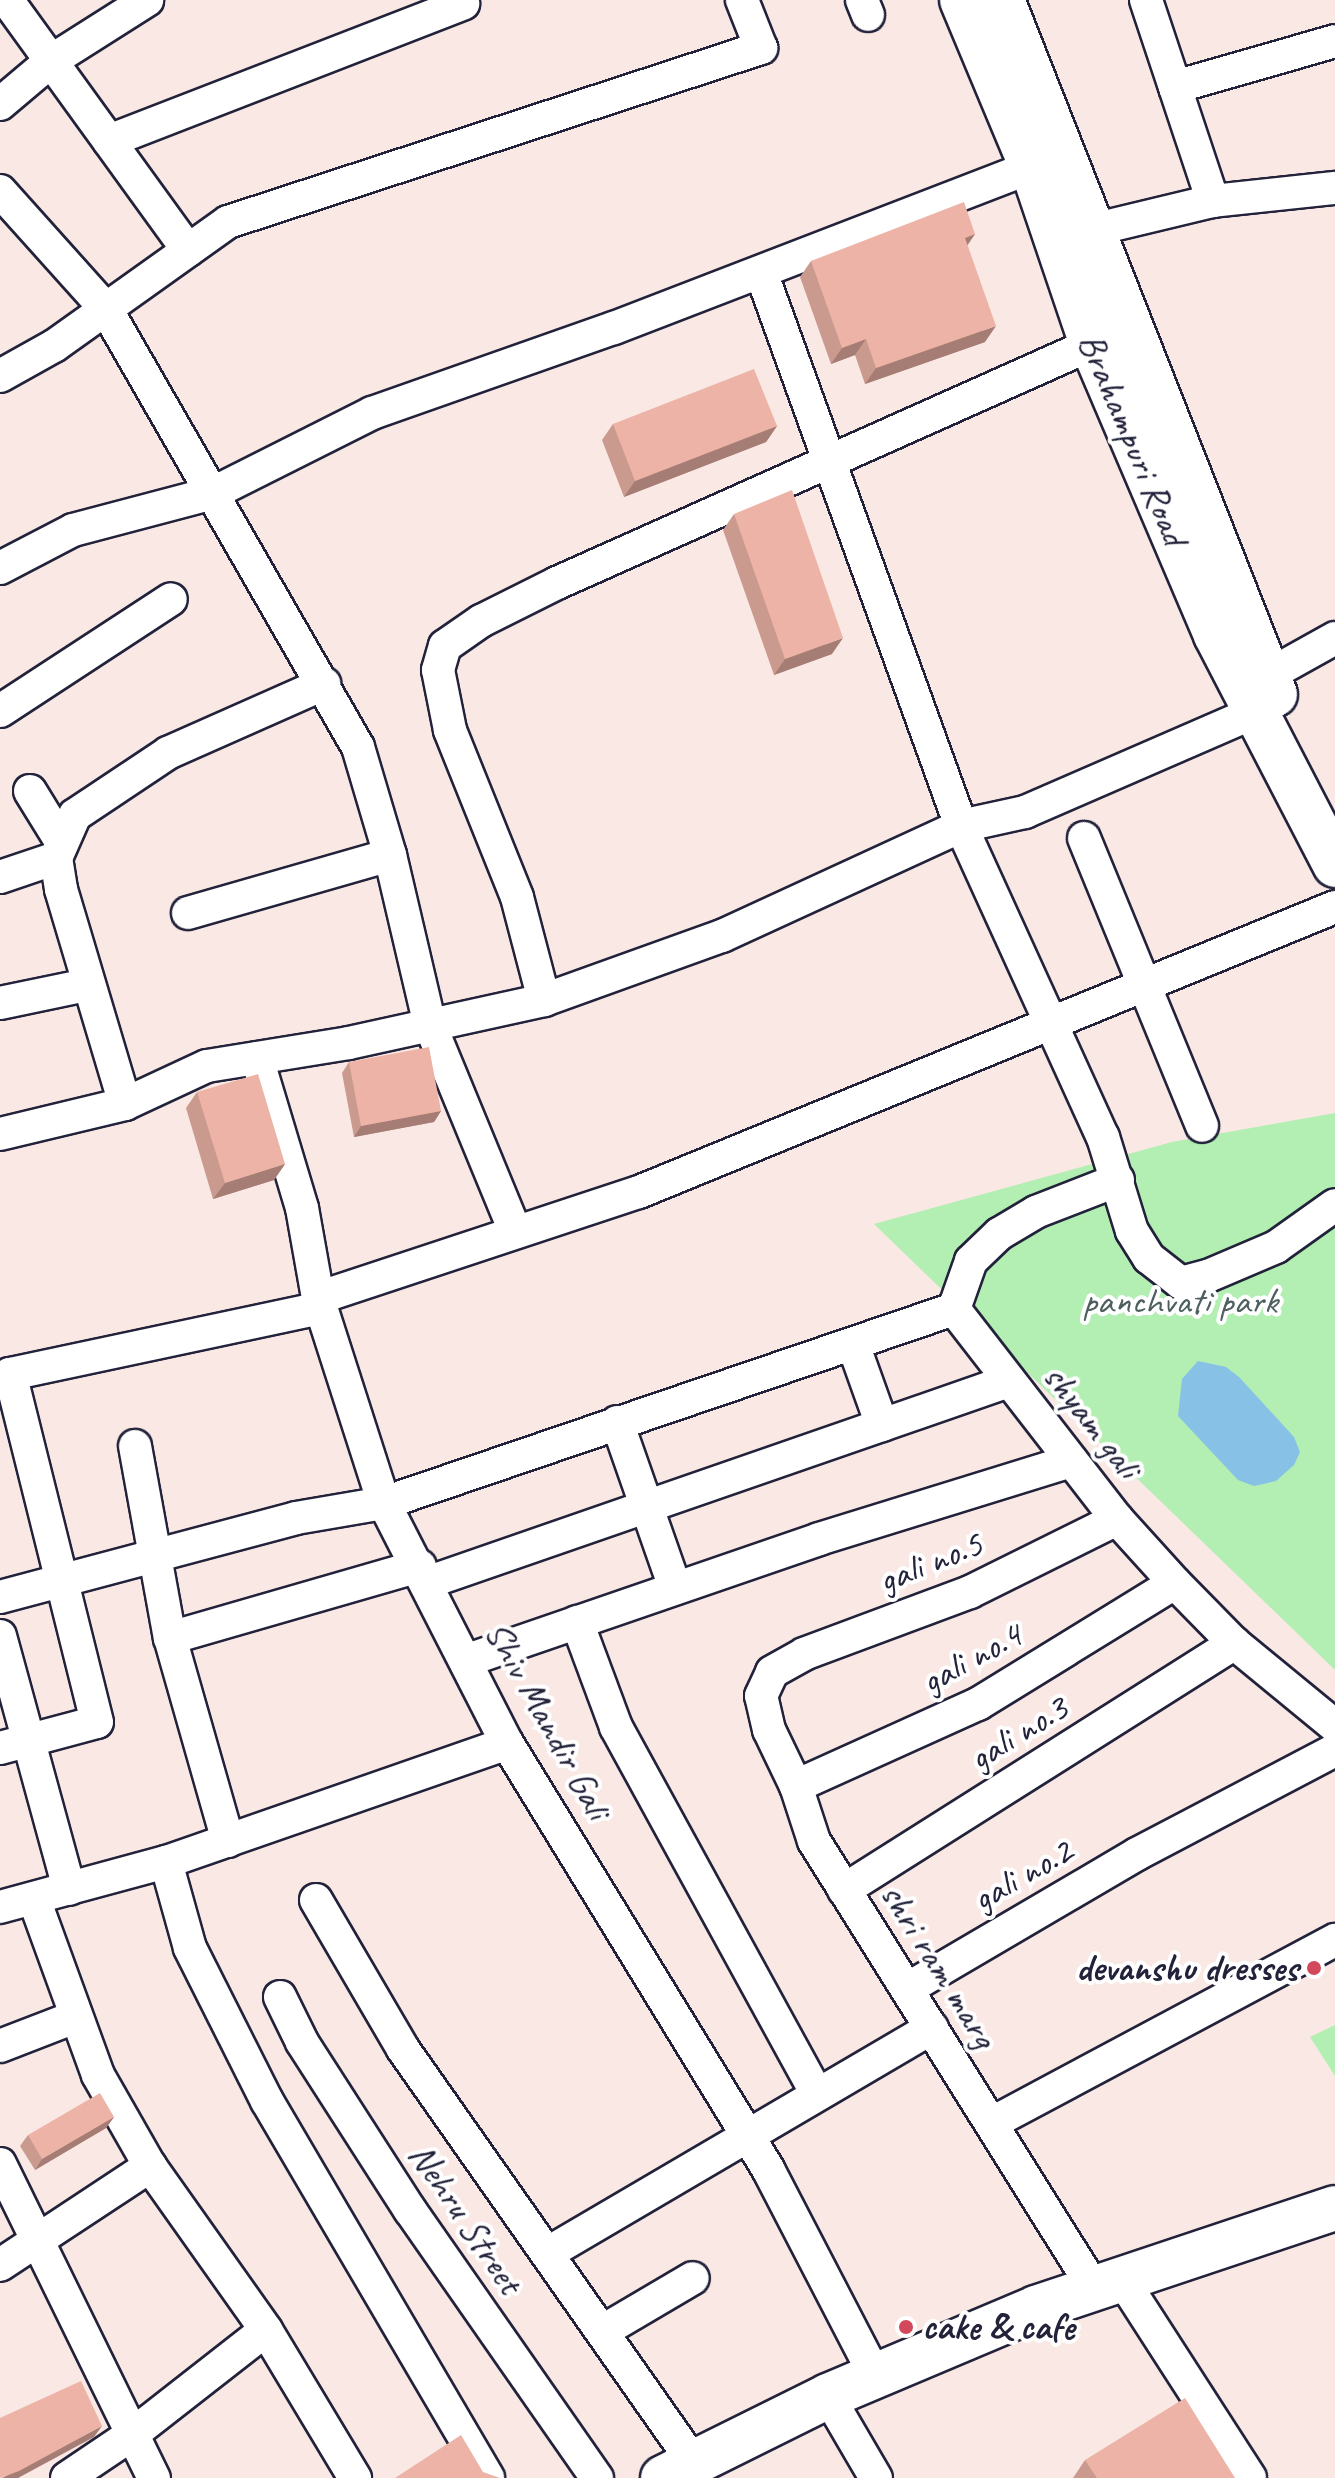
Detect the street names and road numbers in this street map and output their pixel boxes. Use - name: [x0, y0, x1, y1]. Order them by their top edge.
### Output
- street label: Brahampuri Road: [1068, 326, 1198, 552]
- street label: shyam gali: [1033, 1354, 1151, 1488]
- street label: gali no.5: [871, 1521, 989, 1603]
- street label: gali no.4: [913, 1612, 1029, 1704]
- street label: Shiv Mandir Gali: [475, 1613, 621, 1827]
- street label: gali no.3: [960, 1685, 1076, 1781]
- street label: gali no.2: [964, 1828, 1080, 1922]
- street label: shri ram marg: [870, 1873, 1008, 2057]
- street label: Nehru Street: [399, 2134, 533, 2302]

